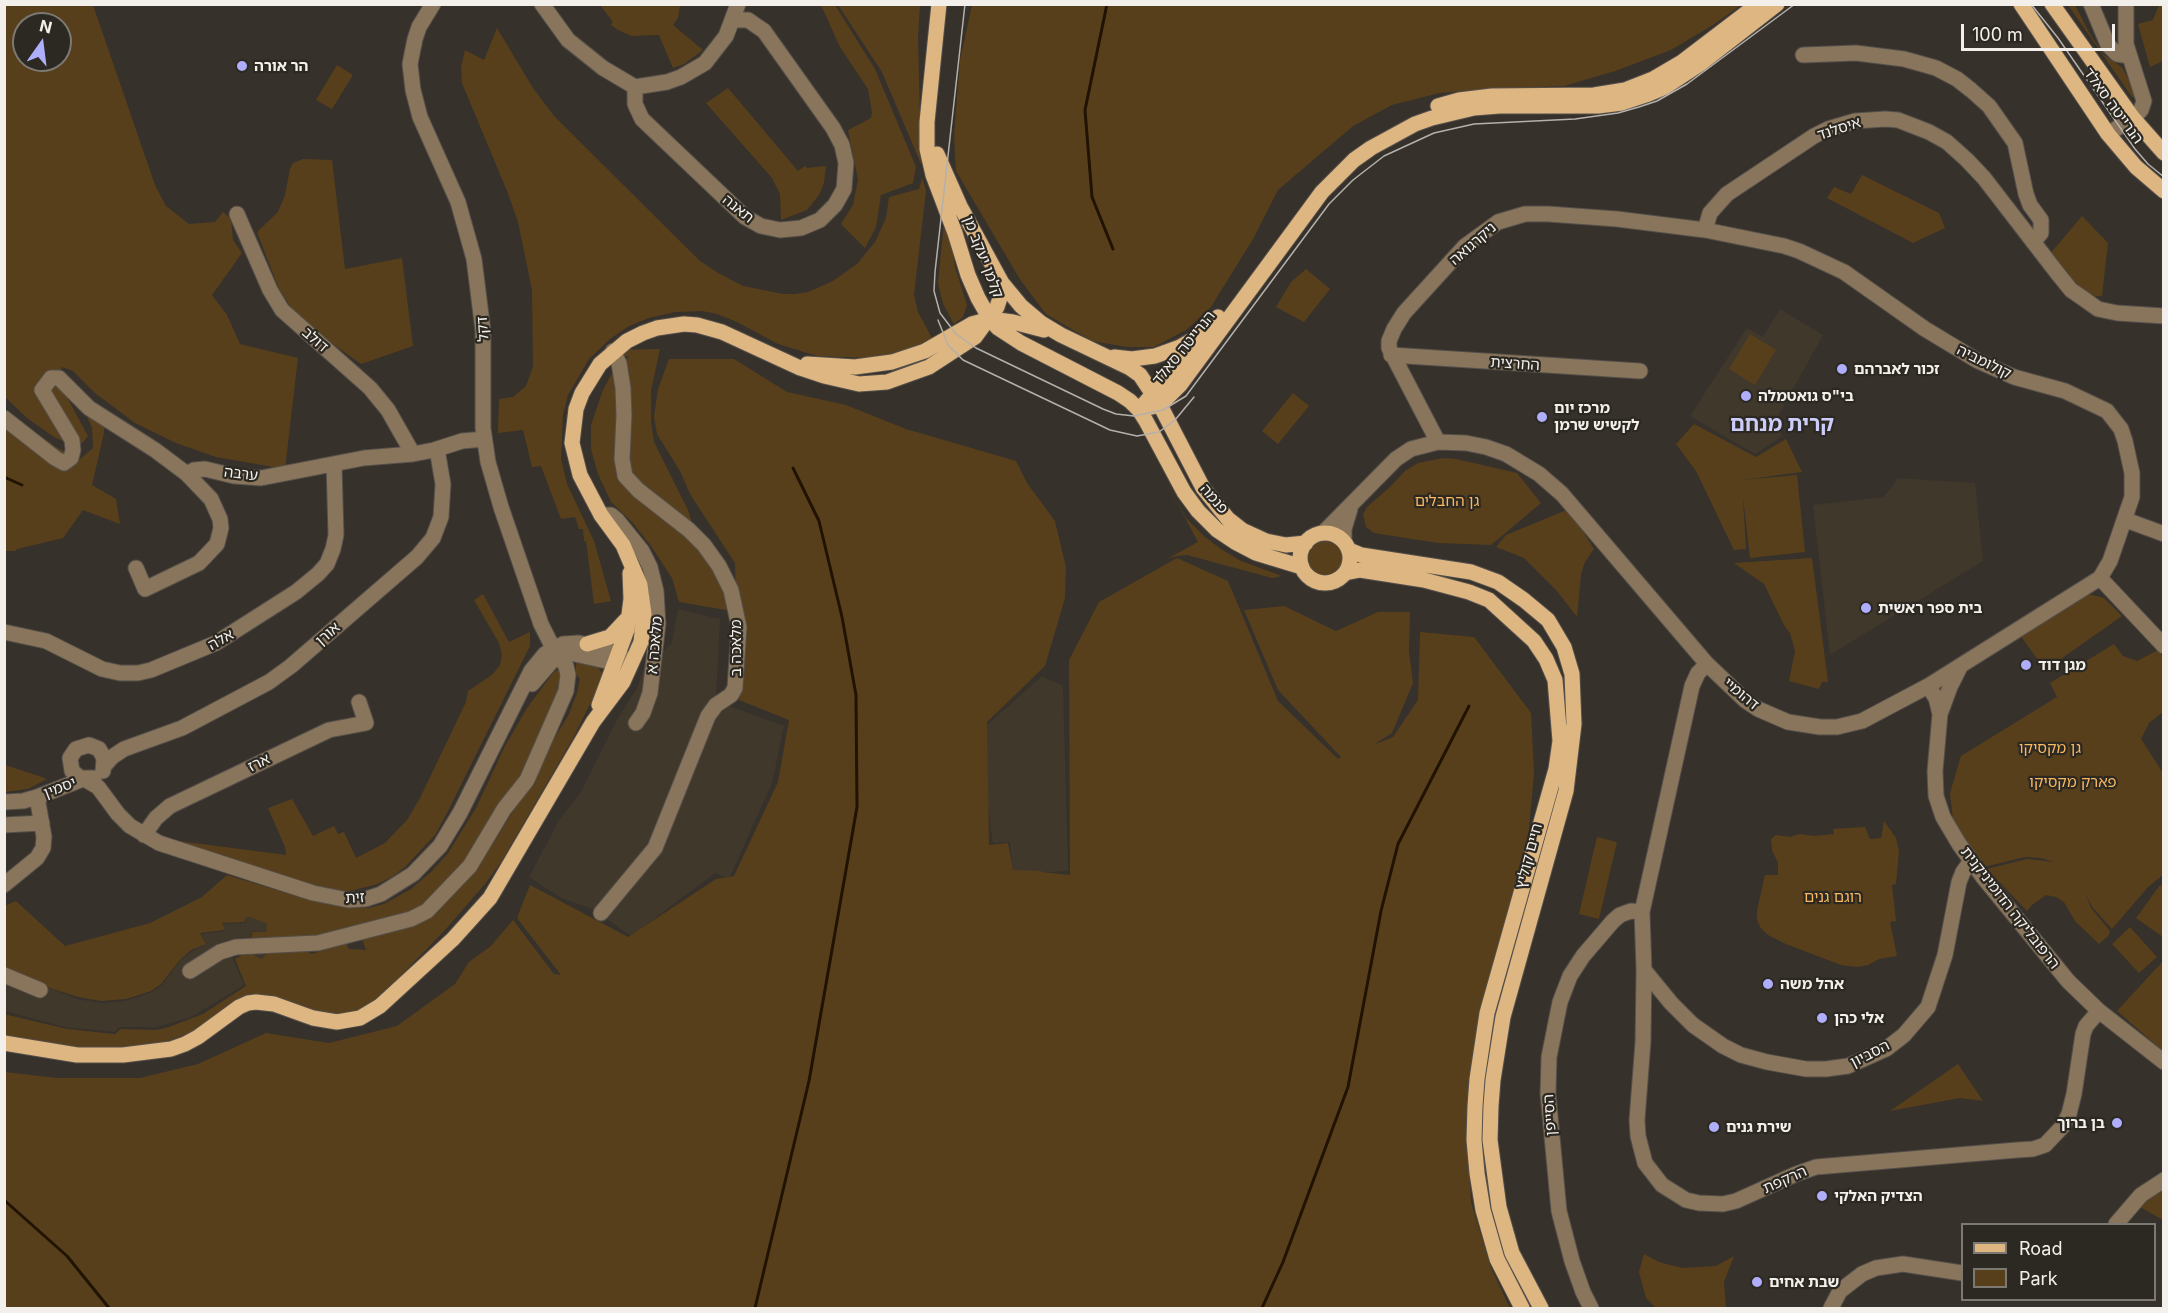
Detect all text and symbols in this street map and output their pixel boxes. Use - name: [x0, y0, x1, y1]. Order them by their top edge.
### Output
- north arrow: [12, 12, 72, 72]
- scale bar: [1964, 12, 2118, 50]
- text: N: [38, 15, 54, 38]
- text: 100 m: [1972, 24, 2023, 45]
- place label: הר אורה: [254, 57, 308, 75]
- marker: הר אורה: [235, 59, 249, 73]
- street label: הנרייטה סאלד: [2079, 64, 2147, 148]
- street label: איסלנד: [1815, 114, 1863, 144]
- street label: תאנה: [719, 191, 757, 227]
- street label: קלמן יעקב מן: [959, 213, 1007, 301]
- street label: ניקרגואה: [1446, 219, 1500, 269]
- street label: הנרייטה סאלד: [1149, 307, 1219, 389]
- street label: דקל: [473, 316, 493, 342]
- street label: דולב: [298, 324, 332, 356]
- street label: קולומביה: [1954, 341, 2014, 383]
- street label: החרצית: [1490, 353, 1540, 375]
- place label: זכור לאברהם: [1854, 360, 1940, 378]
- marker: זכור לאברהם: [1835, 362, 1849, 376]
- place label: בי"ס גואטמלה: [1758, 387, 1854, 405]
- marker: בי"ס גואטמלה: [1739, 389, 1753, 403]
- place label: מרכז יום לקשיש שרמן: [1554, 399, 1640, 434]
- marker: מרכז יום לקשיש שרמן: [1535, 410, 1549, 424]
- district label: קרית מנחם: [1730, 412, 1834, 438]
- street label: ערבה: [223, 463, 259, 485]
- street label: פנמה: [1196, 480, 1232, 518]
- park label: גן החבלים: [1415, 492, 1479, 510]
- place label: בית ספר ראשית: [1878, 599, 1982, 617]
- marker: בית ספר ראשית: [1859, 601, 1873, 615]
- street label: מלאכה א: [644, 615, 666, 675]
- street label: אורן: [312, 618, 344, 650]
- street label: מלאכה ב: [727, 619, 745, 677]
- street label: אלה: [205, 626, 237, 654]
- place label: מגן דוד: [2038, 656, 2086, 674]
- marker: מגן דוד: [2019, 658, 2033, 672]
- street label: דהומיי: [1720, 674, 1762, 714]
- park label: גן מקסיקו: [2019, 739, 2081, 757]
- street label: ארז: [245, 750, 273, 776]
- park label: פארק מקסיקו: [2029, 773, 2117, 791]
- street label: יסמין: [41, 774, 79, 802]
- street label: חיים קוליץ: [1512, 821, 1546, 891]
- street label: הרפובליקה הדומיניקנית: [1957, 843, 2063, 973]
- park label: רוגם גנים: [1804, 888, 1862, 906]
- street label: זית: [345, 889, 365, 907]
- place label: אהל משה: [1780, 975, 1844, 993]
- marker: אהל משה: [1761, 977, 1775, 991]
- place label: אלי כהן: [1834, 1009, 1884, 1027]
- marker: אלי כהן: [1815, 1011, 1829, 1025]
- street label: הסביון: [1847, 1037, 1893, 1071]
- street label: הסייפן: [1540, 1094, 1560, 1136]
- place label: בן ברוך: [2057, 1114, 2105, 1132]
- marker: בן ברוך: [2110, 1116, 2124, 1130]
- place label: שירת גנים: [1726, 1118, 1792, 1136]
- marker: שירת גנים: [1707, 1120, 1721, 1134]
- street label: הרקפת: [1760, 1162, 1810, 1198]
- place label: הצדיק האלקי: [1834, 1187, 1923, 1205]
- marker: הצדיק האלקי: [1815, 1189, 1829, 1203]
- legend: [1961, 1223, 2156, 1301]
- text: Road: [2019, 1238, 2062, 1259]
- text: Park: [2019, 1268, 2058, 1289]
- place label: שבת אחים: [1769, 1273, 1839, 1291]
- marker: שבת אחים: [1750, 1275, 1764, 1289]

